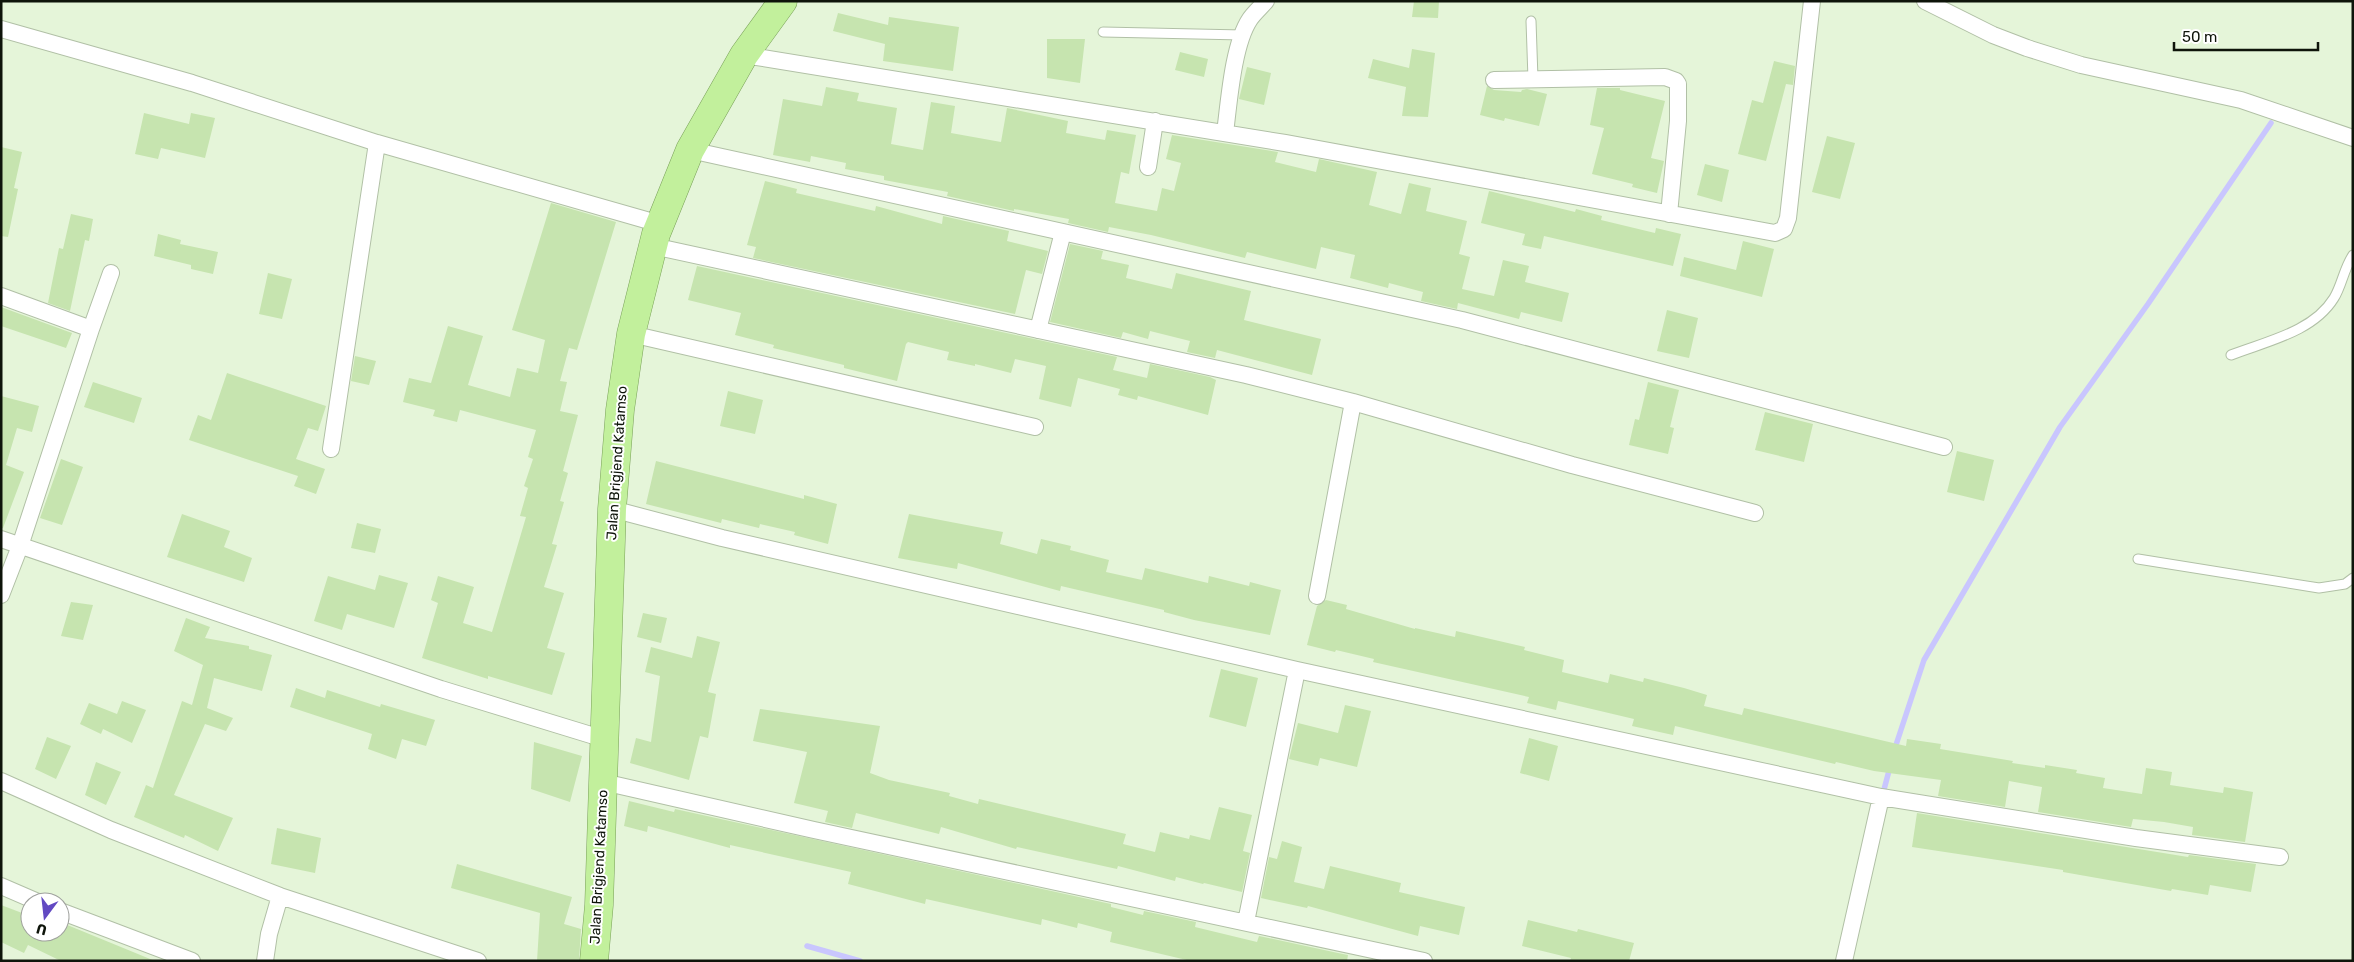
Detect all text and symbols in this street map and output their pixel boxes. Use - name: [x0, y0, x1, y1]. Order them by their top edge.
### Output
- scale bar: [2174, 20, 2318, 52]
- text: 50 m: [2182, 28, 2217, 46]
- street label: Jalan Brigjend Katamso: [603, 385, 631, 541]
- street label: Jalan Brigjend Katamso: [586, 789, 612, 945]
- north arrow: [20, 892, 70, 942]
- text: U: [35, 920, 49, 939]

